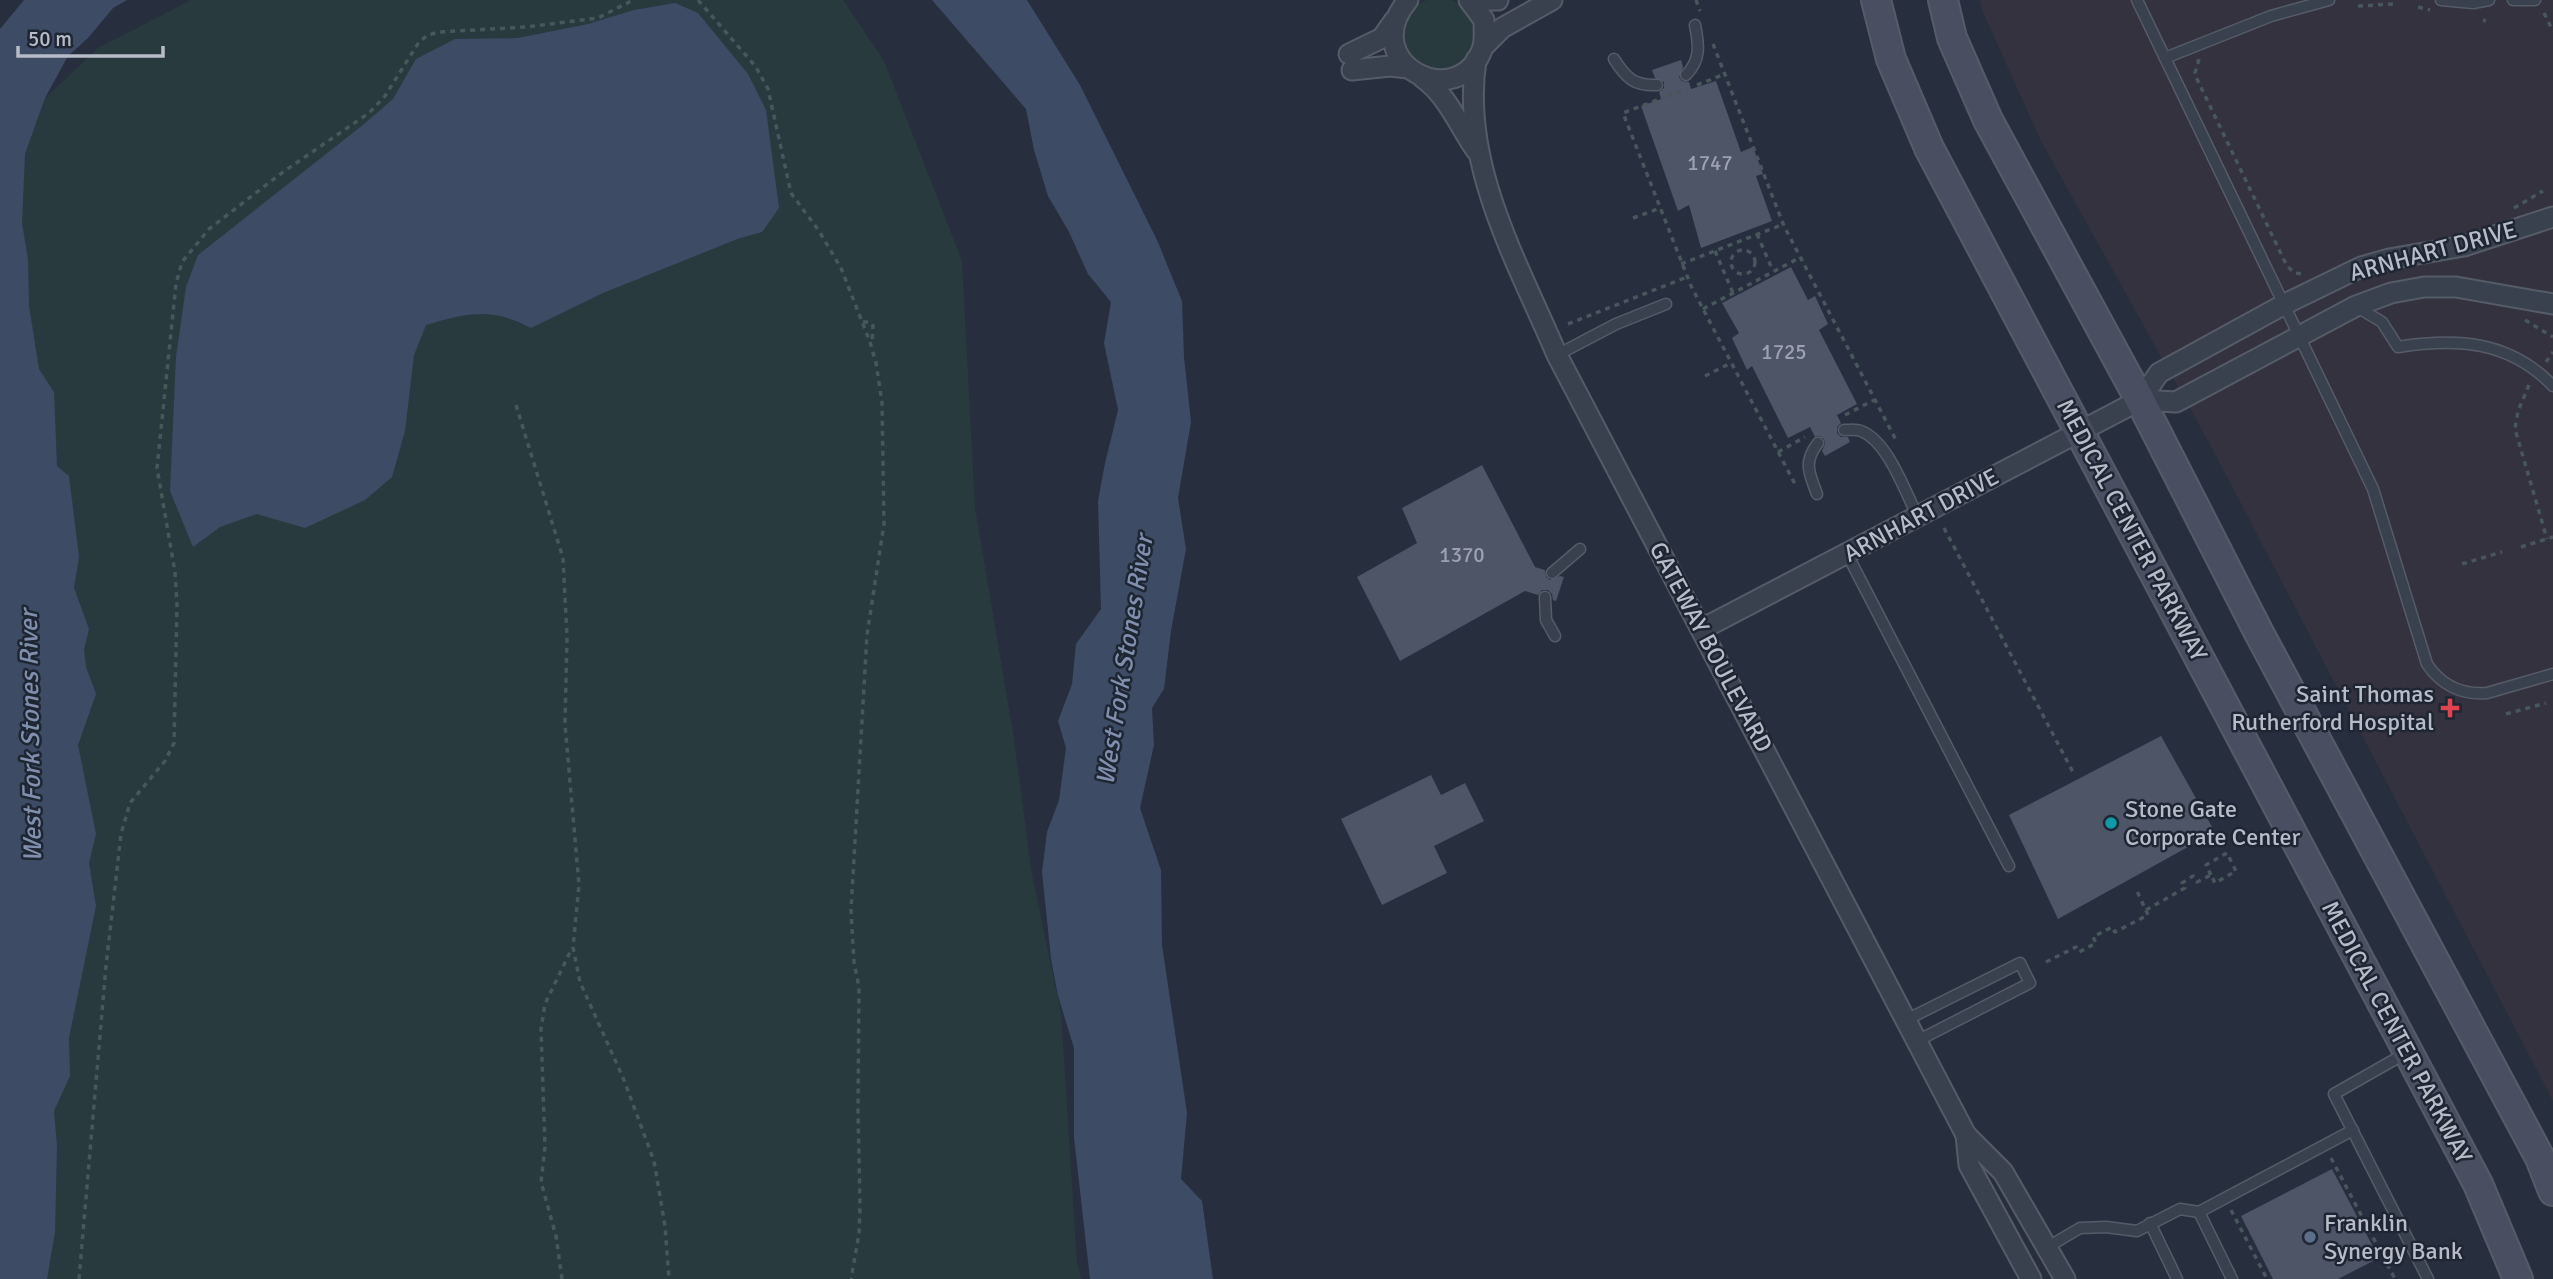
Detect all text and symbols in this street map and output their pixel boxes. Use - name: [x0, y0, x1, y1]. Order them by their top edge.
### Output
- scale bar: [18, 14, 163, 58]
- text: 50 m: [28, 26, 72, 52]
- house number: 1747: [1687, 150, 1733, 176]
- street label: ARNHART DRIVE: [2346, 214, 2520, 288]
- house number: 1725: [1761, 339, 1807, 365]
- street label: MEDICAL CENTER PARKWAY: [2050, 394, 2214, 666]
- street label: ARNHART DRIVE: [1838, 461, 2004, 569]
- water label: West Fork Stones River: [1089, 529, 1161, 787]
- street label: GATEWAY BOULEVARD: [1643, 537, 1779, 757]
- house number: 1370: [1439, 542, 1485, 568]
- water label: West Fork Stones River: [13, 606, 49, 863]
- place label: Saint Thomas Rutherford Hospital: [2231, 679, 2434, 737]
- marker: Saint Thomas Rutherford Hospital: [2440, 698, 2460, 718]
- place label: Stone Gate Corporate Center: [2125, 794, 2300, 852]
- marker: Stone Gate Corporate Center: [2103, 815, 2119, 831]
- street label: MEDICAL CENTER PARKWAY: [2315, 896, 2479, 1168]
- place label: Franklin Synergy Bank: [2324, 1208, 2463, 1266]
- marker: Franklin Synergy Bank: [2302, 1229, 2318, 1245]

